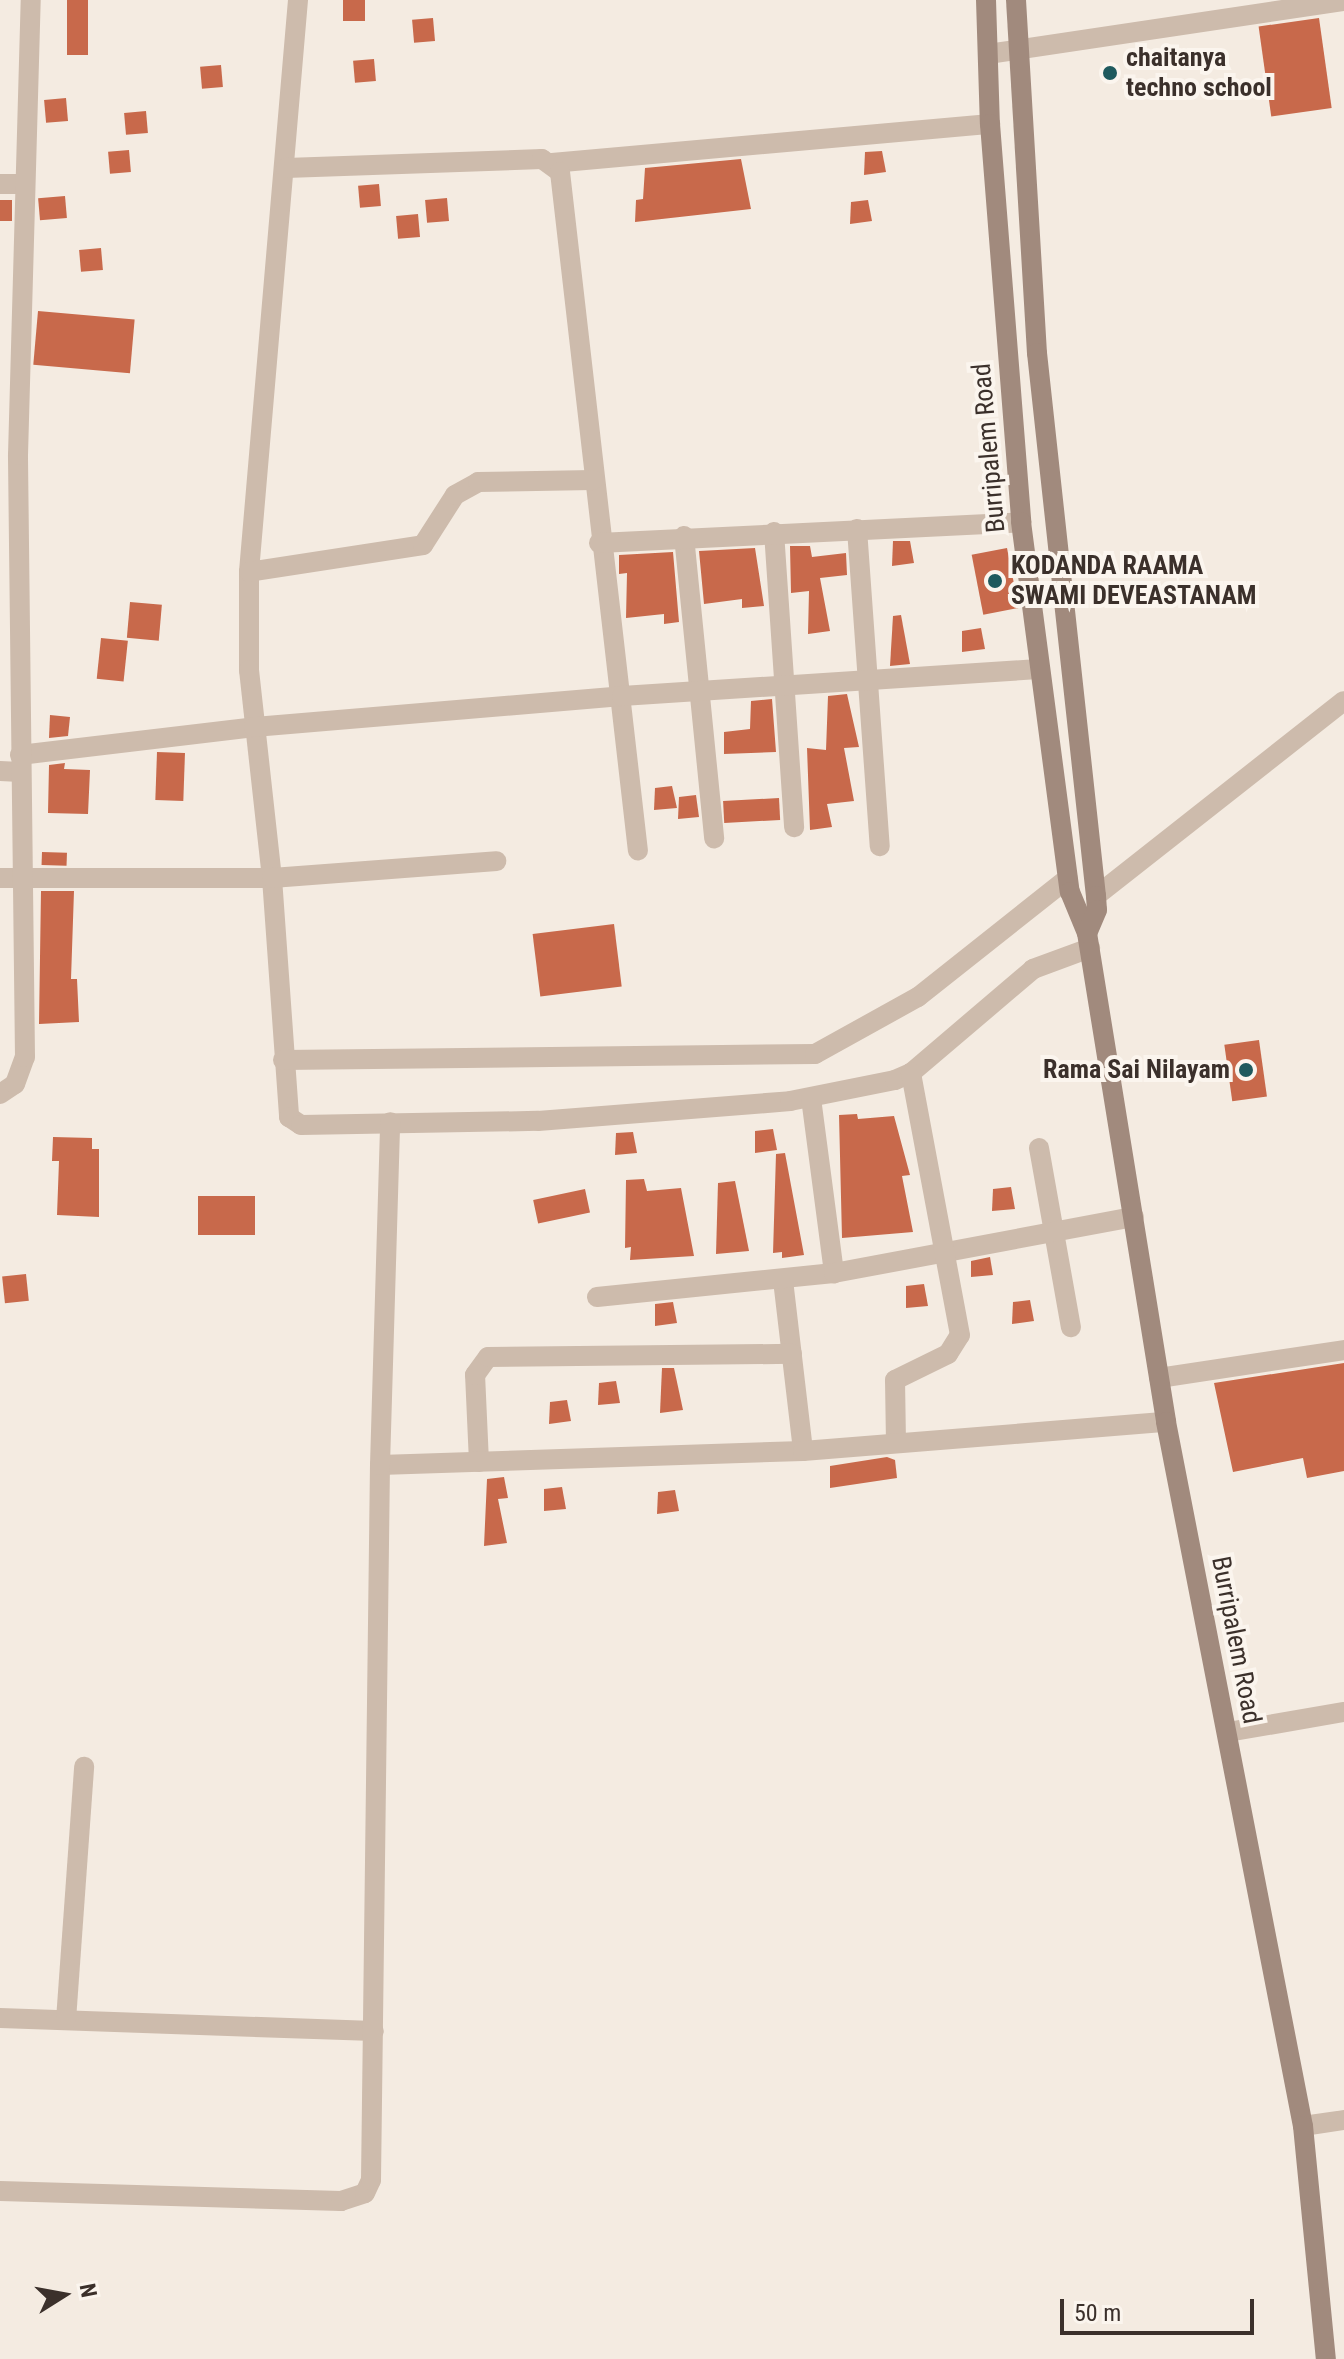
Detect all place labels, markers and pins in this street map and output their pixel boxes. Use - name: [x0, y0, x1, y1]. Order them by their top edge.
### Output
- place label: chaitanya techno school: [1126, 42, 1272, 104]
- marker: chaitanya techno school: [1101, 64, 1119, 82]
- place label: KODANDA RAAMA SWAMI DEVEASTANAM: [1011, 550, 1257, 612]
- marker: KODANDA RAAMA SWAMI DEVEASTANAM: [986, 572, 1004, 590]
- place label: Rama Sai Nilayam: [1043, 1054, 1230, 1086]
- marker: Rama Sai Nilayam: [1237, 1061, 1255, 1079]

